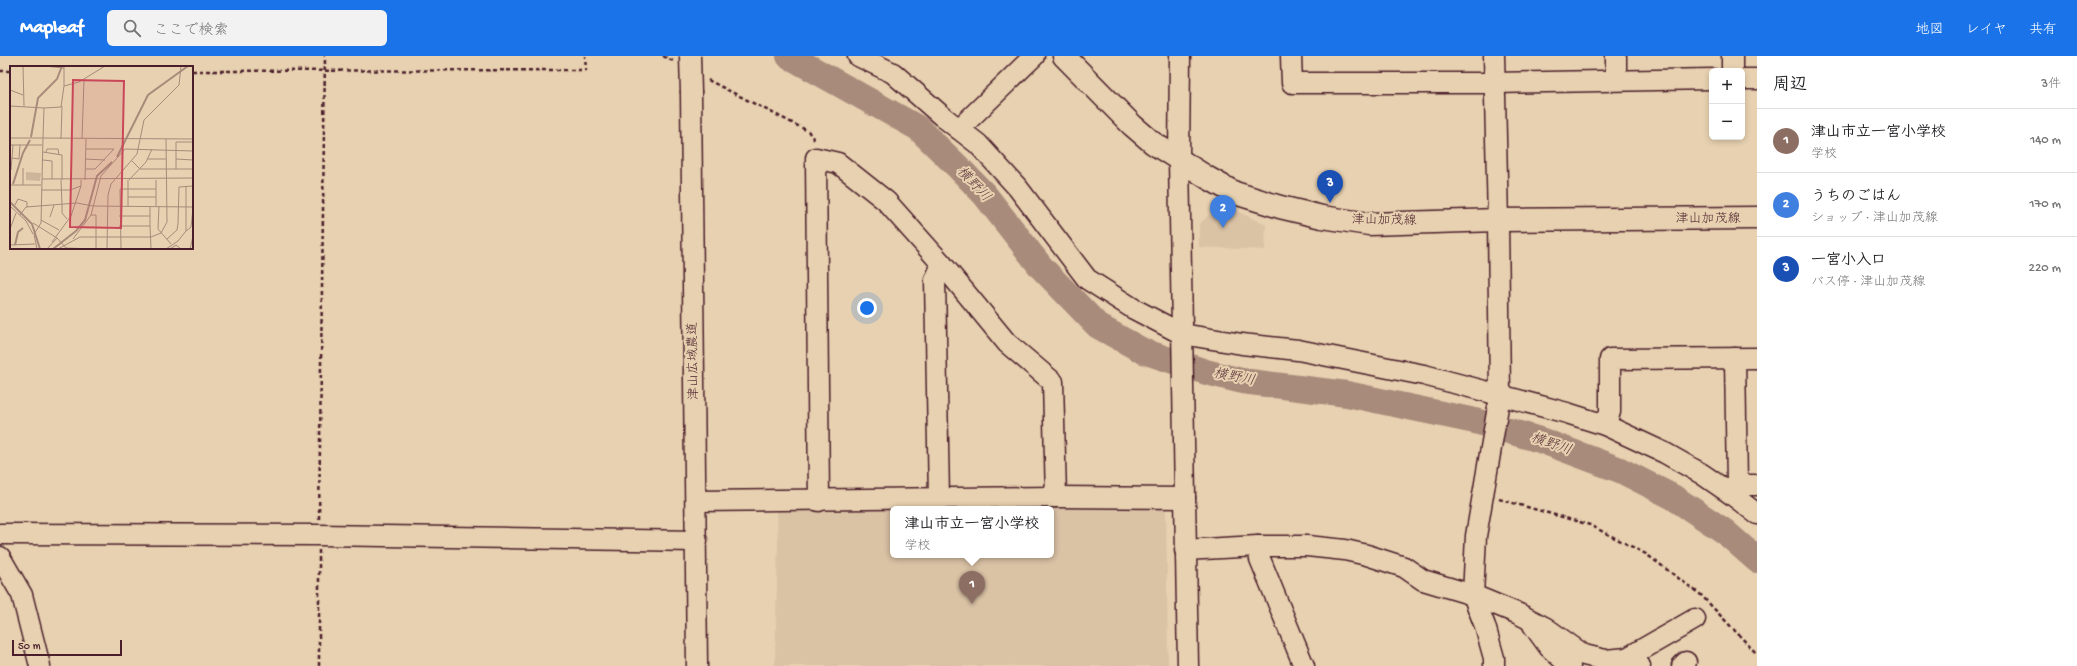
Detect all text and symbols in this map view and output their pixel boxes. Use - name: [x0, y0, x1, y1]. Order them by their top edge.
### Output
- search box: [107, 10, 387, 46]
- text: Mapleaf: [20, 17, 83, 40]
- icon: search: [121, 17, 143, 39]
- text: ここで検索: [153, 22, 228, 40]
- text: 地図: [1916, 22, 1944, 39]
- text: レイヤ: [1966, 22, 2007, 39]
- text: 共有: [2029, 22, 2057, 39]
- inset map: [10, 66, 193, 249]
- map controls: [1709, 68, 1745, 140]
- button: +: [1709, 68, 1745, 104]
- text: 周辺: [1773, 76, 1807, 96]
- text: 3件: [2041, 77, 2061, 92]
- button: −: [1709, 104, 1745, 140]
- text: 津山市立一宮小学校: [1811, 124, 1946, 142]
- text: 1: [1783, 133, 1789, 148]
- text: 140 m: [2030, 133, 2061, 148]
- text: 学校: [1811, 147, 1837, 162]
- water label: 横野川: [952, 163, 994, 206]
- pin: 3: [1317, 170, 1343, 203]
- text: うちのごはん: [1811, 188, 1901, 206]
- pin: 2: [1210, 195, 1236, 228]
- text: 2: [1783, 197, 1789, 212]
- text: 170 m: [2029, 197, 2061, 212]
- text: ショップ · 津山加茂線: [1811, 211, 1938, 226]
- street label: 津山加茂線: [1675, 212, 1741, 227]
- street label: 津山加茂線: [1351, 213, 1418, 229]
- text: 一宮小入口: [1811, 252, 1886, 270]
- text: 3: [1783, 261, 1789, 276]
- text: 220 m: [2029, 261, 2061, 276]
- text: バス停 · 津山加茂線: [1811, 275, 1925, 290]
- your location: [857, 298, 877, 318]
- street label: 津山広域農道: [686, 322, 702, 400]
- water label: 横野川: [1212, 365, 1256, 390]
- water label: 横野川: [1528, 429, 1574, 460]
- popup: [890, 506, 1054, 558]
- text: 津山市立一宮小学校: [904, 516, 1040, 534]
- text: 学校: [904, 539, 931, 554]
- pin: 1: [959, 571, 985, 604]
- scale bar: [12, 638, 122, 657]
- text: 50 m: [18, 641, 40, 653]

